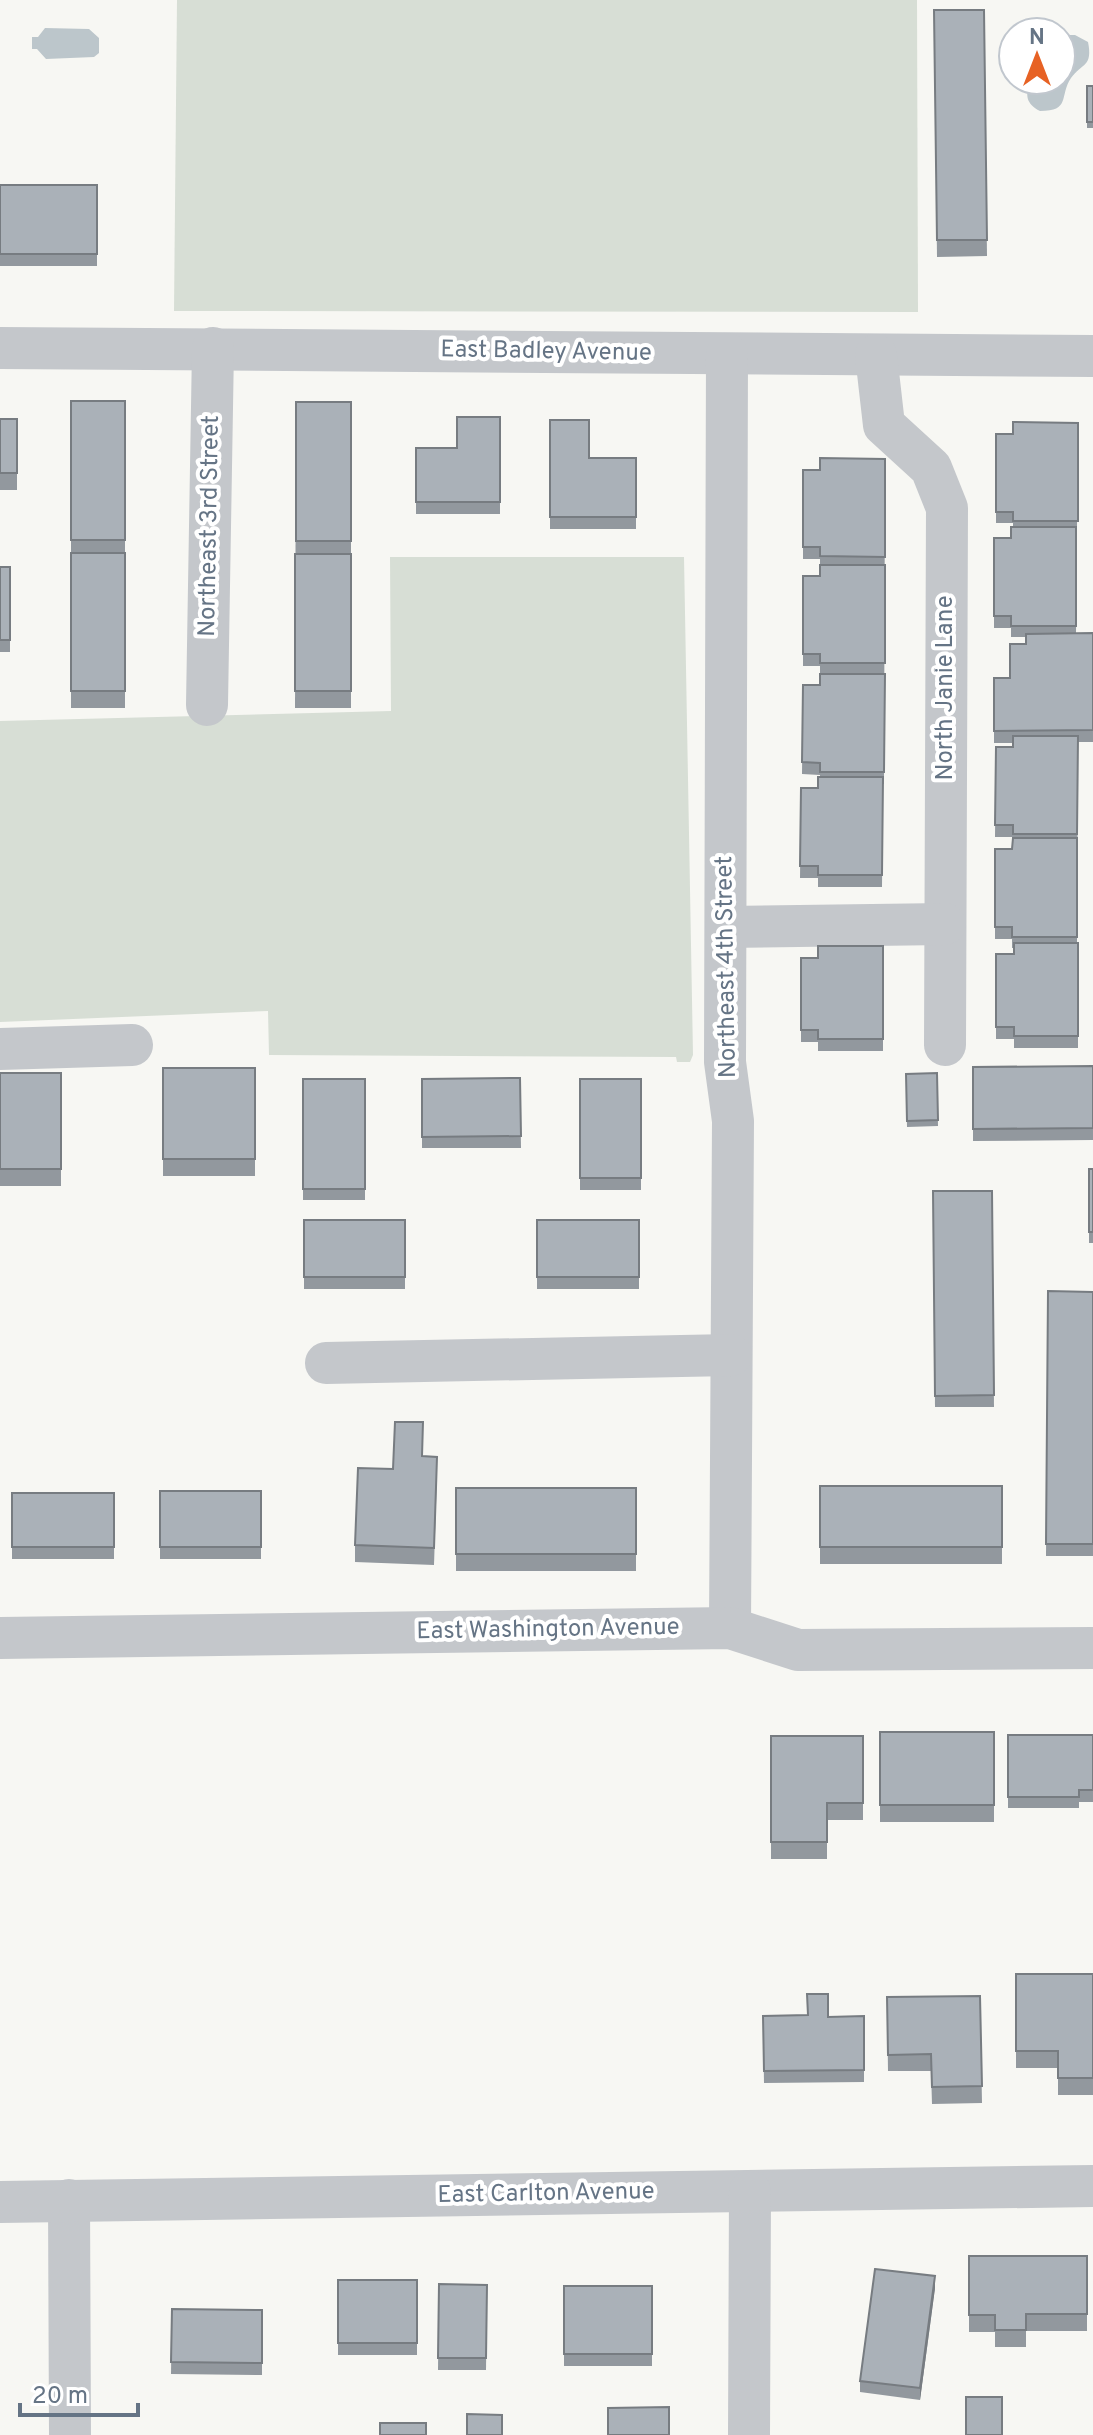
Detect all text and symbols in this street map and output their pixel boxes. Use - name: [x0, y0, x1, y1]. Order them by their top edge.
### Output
- north arrow: [997, 16, 1077, 96]
- text: N: [1029, 25, 1045, 52]
- street label: East Badley Avenue: [440, 335, 652, 369]
- street label: Northeast 3rd Street: [193, 415, 227, 637]
- street label: North Janie Lane: [931, 595, 961, 781]
- street label: Northeast 4th Street: [710, 856, 744, 1078]
- street label: East Washington Avenue: [416, 1613, 680, 1647]
- street label: East Carlton Avenue: [437, 2177, 655, 2211]
- scale bar: [20, 2367, 138, 2417]
- text: 20 m: [32, 2382, 88, 2412]

